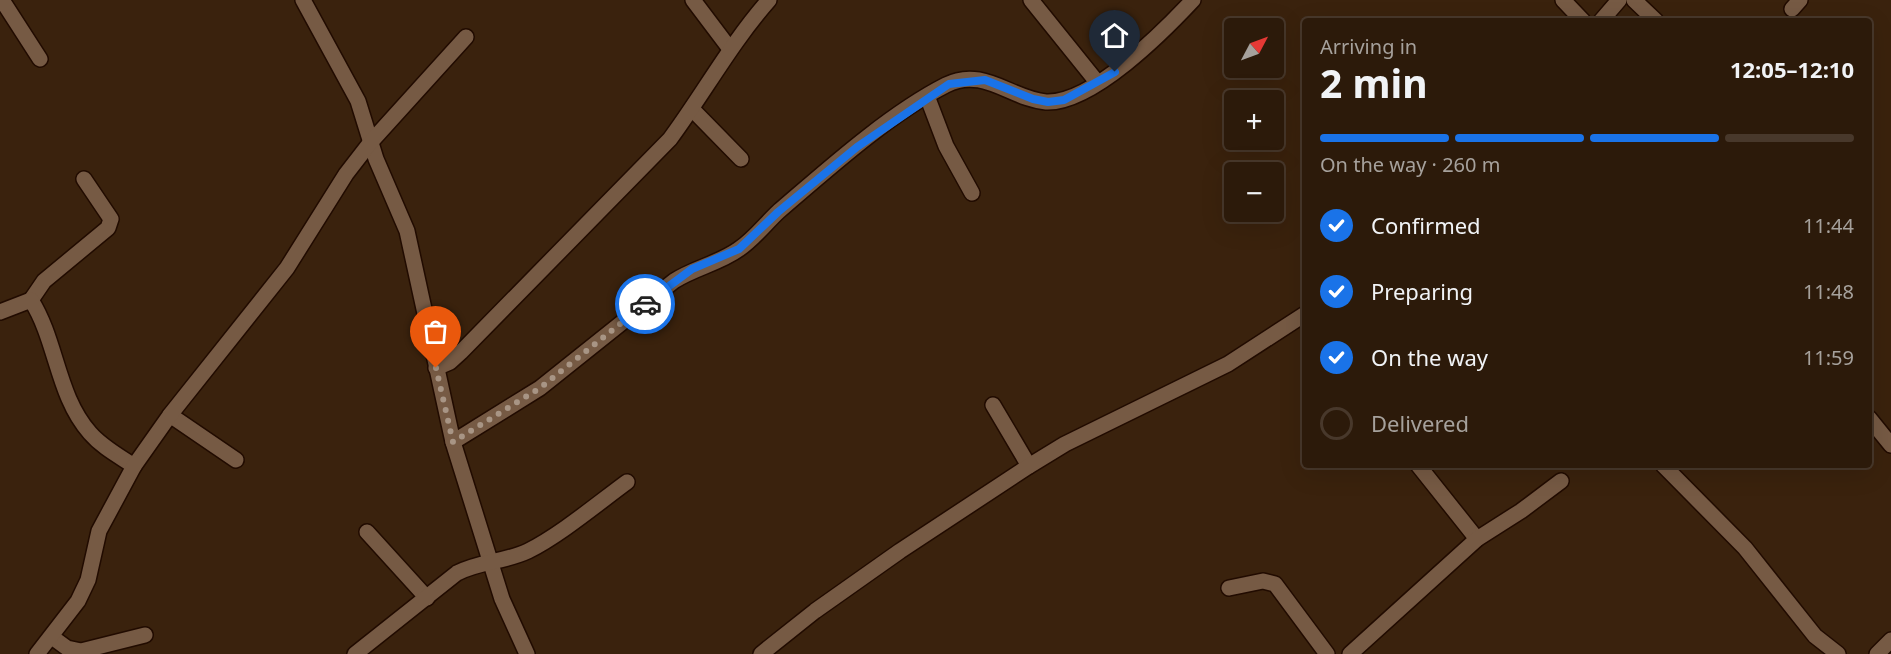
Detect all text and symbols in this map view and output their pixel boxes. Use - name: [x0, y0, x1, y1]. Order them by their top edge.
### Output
- pin: [1089, 10, 1140, 72]
- north arrow: [1224, 18, 1284, 78]
- map controls: [1224, 18, 1284, 222]
- icon: home: [1098, 19, 1131, 52]
- text: Arriving in: [1320, 33, 1417, 60]
- text: 12:05–12:10: [1730, 54, 1854, 84]
- text: 2 min: [1320, 56, 1427, 109]
- button: +: [1224, 90, 1284, 150]
- text: On the way · 260 m: [1320, 151, 1500, 178]
- button: −: [1224, 162, 1284, 222]
- icon: check: [1320, 209, 1353, 242]
- text: Confirmed: [1371, 210, 1481, 240]
- text: 11:44: [1803, 212, 1854, 239]
- courier: [615, 274, 675, 334]
- icon: check: [1320, 275, 1353, 308]
- text: Preparing: [1371, 276, 1473, 306]
- text: 11:48: [1803, 278, 1854, 305]
- icon: car: [629, 288, 662, 321]
- pin: [410, 306, 461, 368]
- icon: bag: [419, 315, 452, 348]
- icon: check: [1320, 341, 1353, 374]
- text: On the way: [1371, 342, 1488, 372]
- text: 11:59: [1803, 344, 1854, 371]
- text: Delivered: [1371, 408, 1469, 438]

